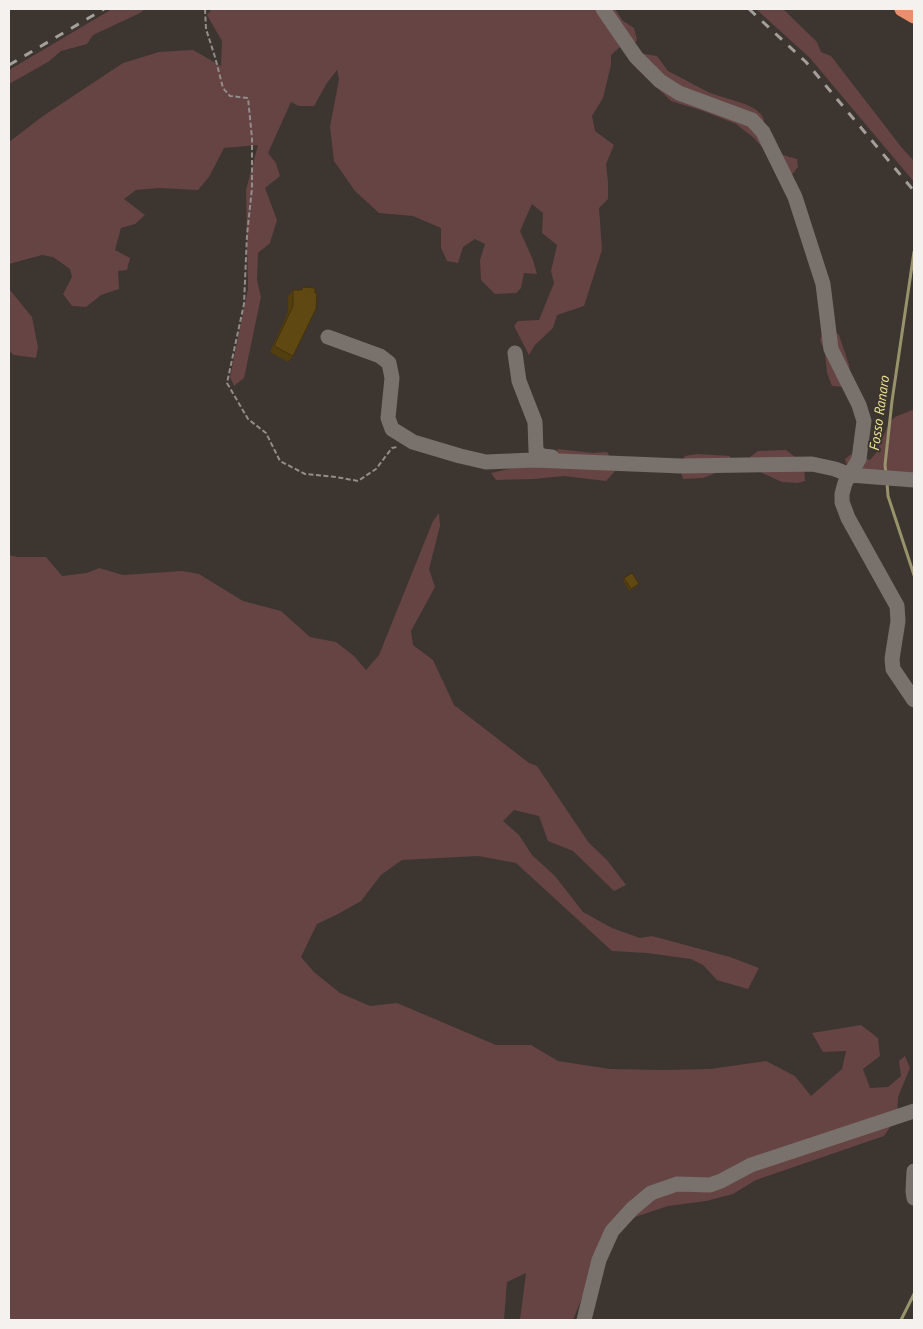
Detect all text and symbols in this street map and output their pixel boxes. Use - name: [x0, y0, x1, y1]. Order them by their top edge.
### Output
- water label: Fosso Ranaro: [866, 374, 894, 452]

